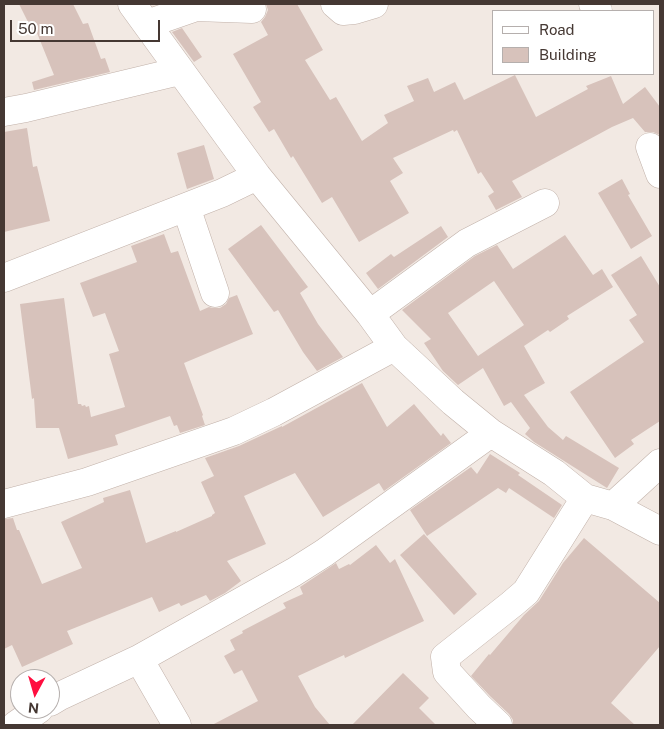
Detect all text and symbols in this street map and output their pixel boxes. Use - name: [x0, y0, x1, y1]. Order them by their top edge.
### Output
- scale bar: [12, 10, 162, 42]
- legend: [492, 10, 654, 75]
- text: 50 m: [18, 20, 53, 37]
- text: Road: [539, 21, 575, 38]
- text: Building: [539, 46, 597, 63]
- north arrow: [10, 669, 60, 719]
- text: N: [27, 699, 40, 716]

